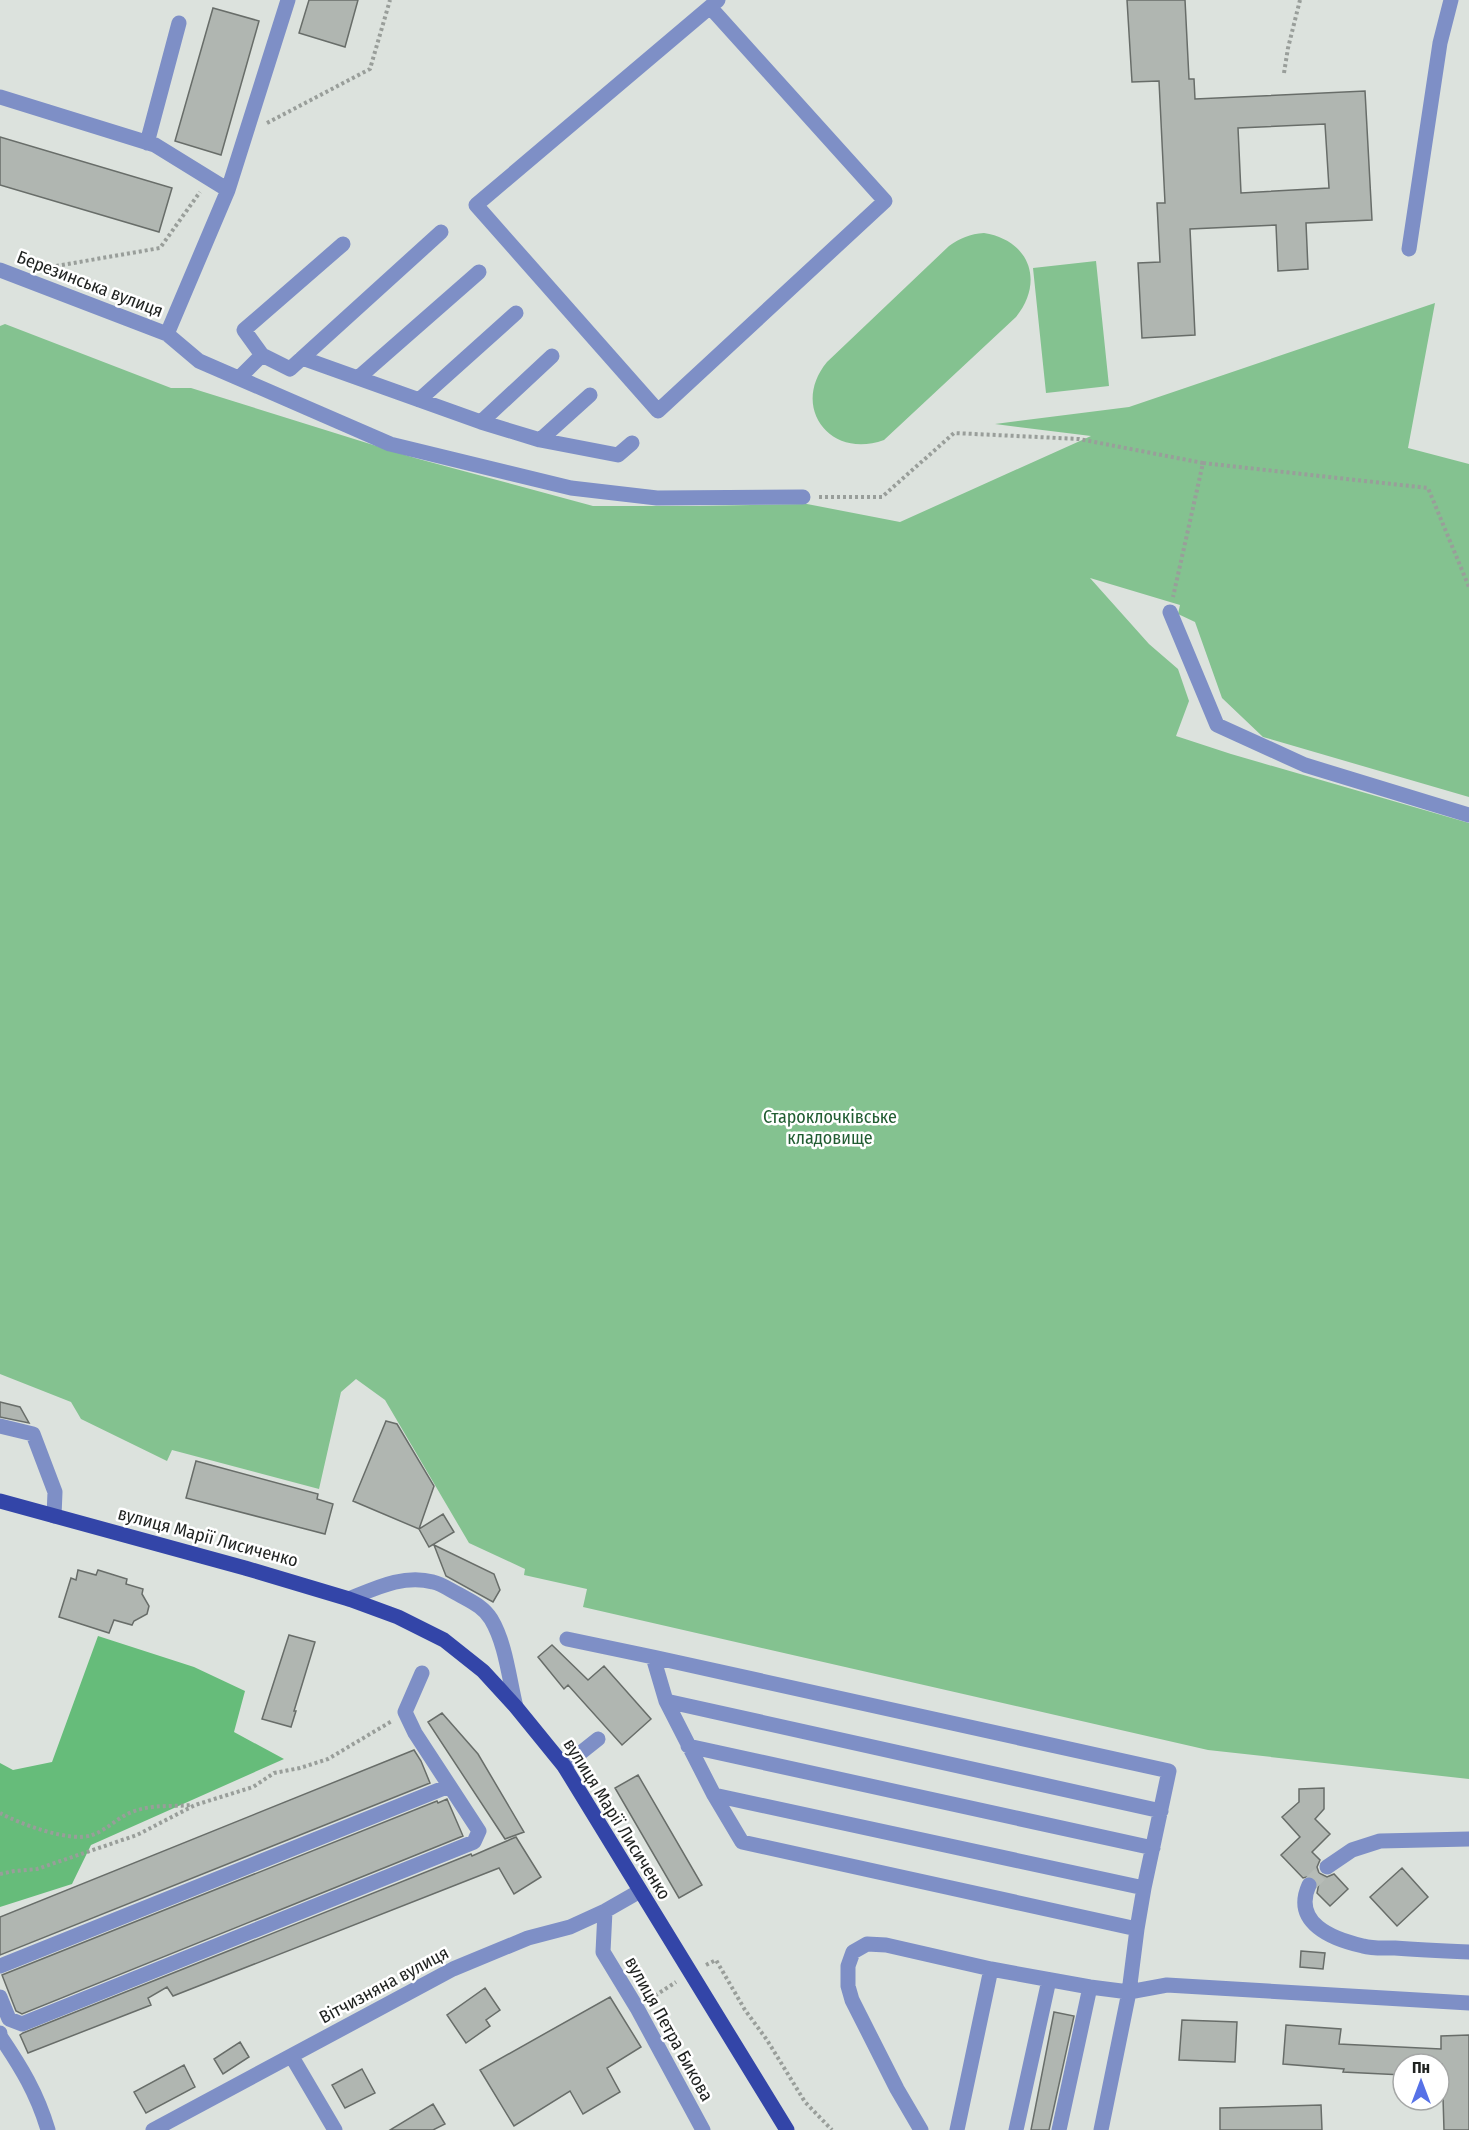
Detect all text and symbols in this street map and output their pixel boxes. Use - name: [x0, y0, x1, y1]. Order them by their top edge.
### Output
- street label: Березинська вулиця: [14, 246, 166, 322]
- park label: Староклочківське кладовище: [763, 1106, 897, 1149]
- street label: вулиця Марії Лисиченко: [115, 1502, 301, 1572]
- street label: вулиця Марії Лисиченко: [558, 1734, 676, 1904]
- street label: Вітчизняна вулиця: [316, 1942, 452, 2028]
- street label: вулиця Петра Бикова: [620, 1953, 718, 2105]
- north arrow: [1391, 2052, 1451, 2112]
- text: Пн: [1412, 2058, 1430, 2077]

